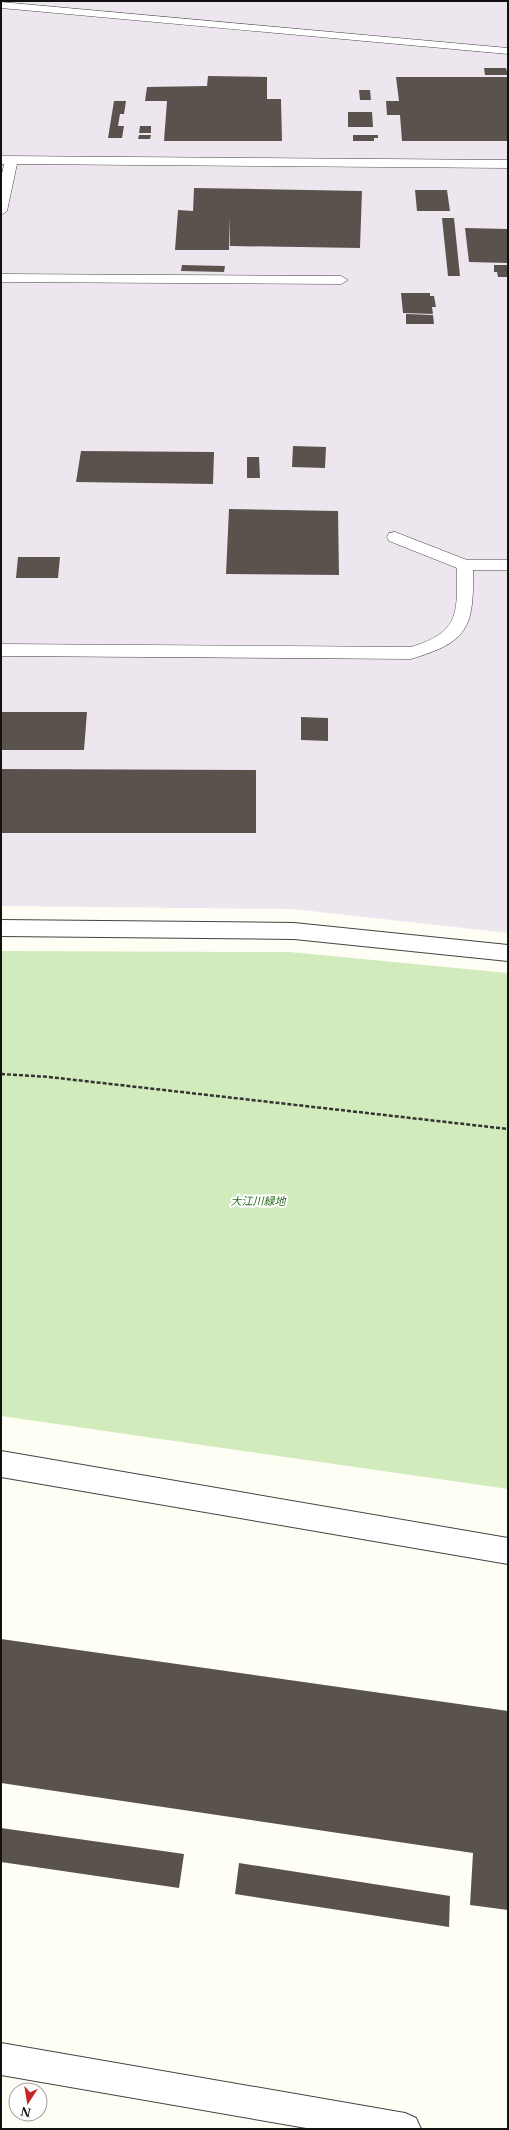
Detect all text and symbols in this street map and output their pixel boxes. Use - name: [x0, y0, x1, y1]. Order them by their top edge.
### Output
- park label: 大江川緑地: [231, 1194, 286, 1208]
- north arrow: [8, 2082, 48, 2122]
- text: N: [19, 2104, 32, 2120]

